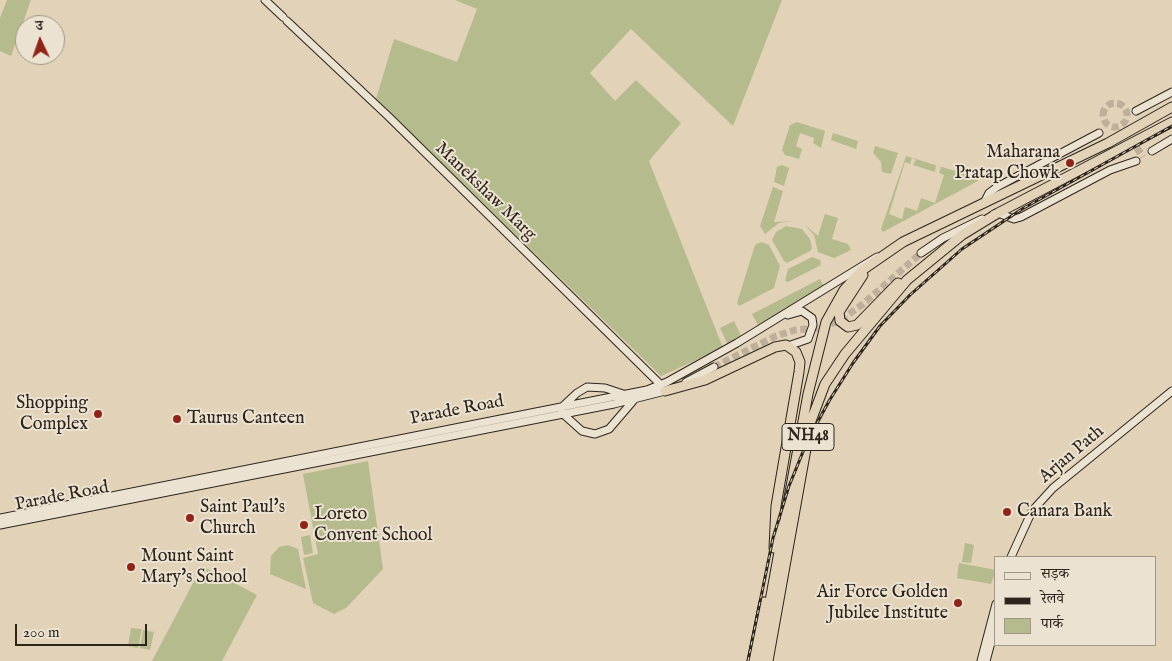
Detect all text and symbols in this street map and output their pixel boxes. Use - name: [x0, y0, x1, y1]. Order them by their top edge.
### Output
- north arrow: [15, 15, 65, 65]
- text: उ: [35, 17, 43, 35]
- street label: Manekshaw Marg: [430, 138, 540, 246]
- place label: Maharana Pratap Chowk: [954, 142, 1060, 184]
- marker: Maharana Pratap Chowk: [1064, 157, 1076, 169]
- street label: Parade Road: [408, 391, 506, 431]
- place label: Shopping Complex: [16, 393, 88, 436]
- marker: Shopping Complex: [92, 408, 104, 420]
- place label: Taurus Canteen: [187, 408, 305, 430]
- marker: Taurus Canteen: [171, 413, 183, 425]
- street label: Arjan Path: [1035, 422, 1109, 488]
- road number: NH48: [782, 424, 834, 451]
- street label: Parade Road: [13, 477, 111, 517]
- place label: Saint Paul's Church: [200, 497, 285, 540]
- place label: Canara Bank: [1017, 501, 1112, 523]
- place label: Loreto Convent School: [314, 504, 432, 546]
- marker: Canara Bank: [1001, 506, 1013, 518]
- marker: Saint Paul's Church: [184, 512, 196, 524]
- marker: Loreto Convent School: [298, 519, 310, 531]
- place label: Mount Saint Mary's School: [141, 546, 247, 588]
- legend: [994, 556, 1157, 646]
- marker: Mount Saint Mary's School: [125, 561, 137, 573]
- text: सड़क: [1041, 564, 1069, 583]
- place label: Air Force Golden Jubilee Institute: [817, 582, 948, 624]
- text: रेलवे: [1041, 589, 1064, 608]
- marker: Air Force Golden Jubilee Institute: [952, 597, 964, 609]
- scale bar: [18, 614, 150, 646]
- text: पार्क: [1041, 614, 1063, 633]
- text: 200 m: [23, 623, 60, 642]

